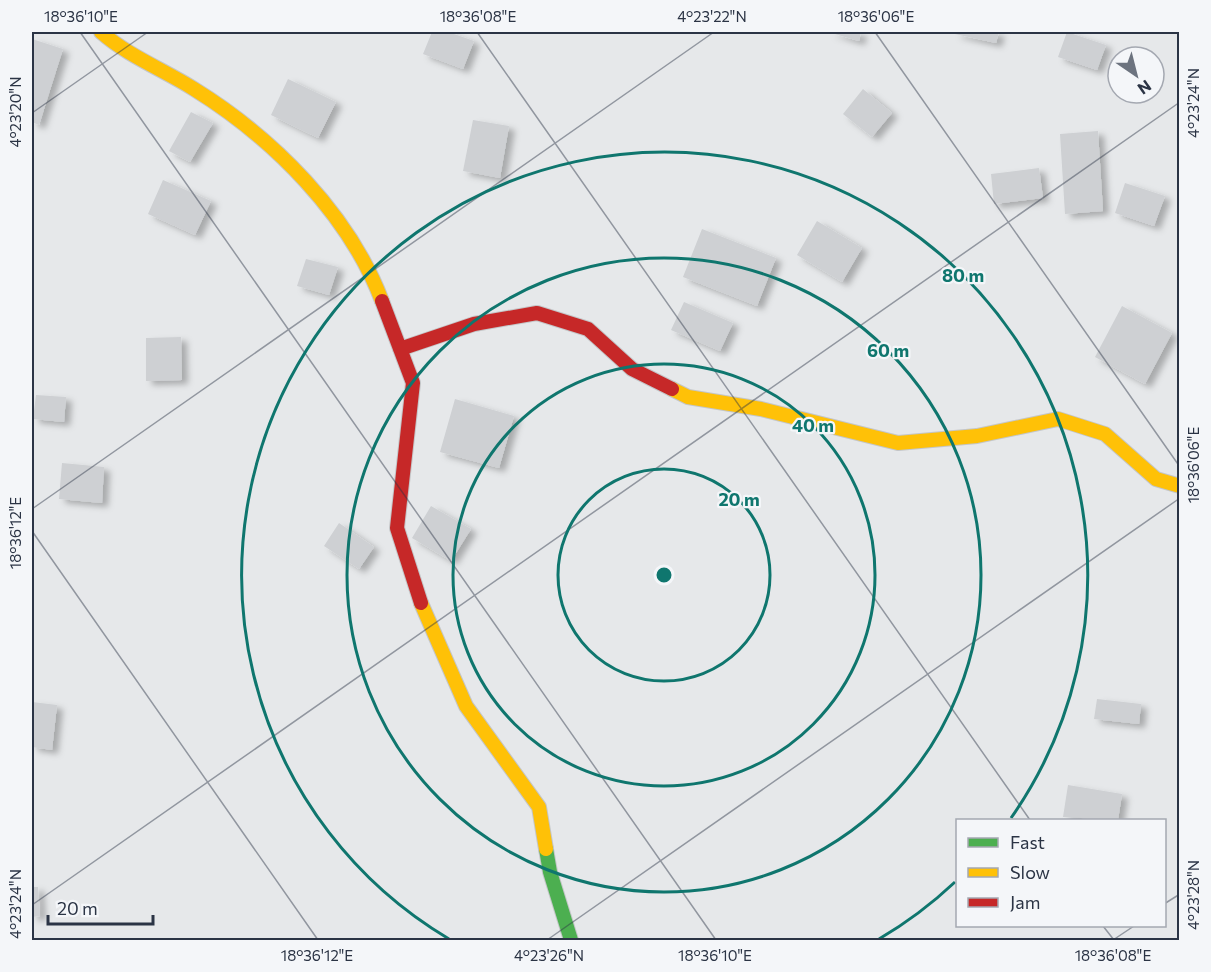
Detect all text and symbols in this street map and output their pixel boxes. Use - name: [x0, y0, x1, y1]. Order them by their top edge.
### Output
- text: 18°36'10"E: [44, 7, 118, 25]
- text: 18°36'08"E: [440, 7, 516, 25]
- text: 4°23'22"N: [677, 7, 747, 25]
- text: 18°36'06"E: [838, 7, 914, 25]
- north arrow: [1106, 45, 1166, 105]
- text: 4°23'24"N: [1184, 68, 1202, 138]
- text: N: [1135, 76, 1155, 99]
- text: 4°23'20"N: [6, 77, 24, 147]
- text: 80 m: [942, 264, 984, 286]
- text: 60 m: [867, 339, 909, 361]
- text: 40 m: [792, 414, 834, 436]
- text: 18°36'06"E: [1184, 427, 1202, 503]
- text: 20 m: [718, 488, 760, 510]
- text: 18°36'12"E: [6, 497, 24, 569]
- centre of rings: [654, 565, 674, 585]
- legend: [956, 819, 1166, 927]
- text: Fast: [1010, 831, 1045, 853]
- text: 4°23'28"N: [1184, 860, 1202, 930]
- text: Slow: [1010, 861, 1050, 883]
- text: 4°23'24"N: [6, 869, 24, 939]
- scale bar: [48, 888, 153, 926]
- text: Jam: [1010, 891, 1040, 913]
- text: 20 m: [57, 897, 98, 919]
- text: 18°36'12"E: [281, 946, 353, 964]
- text: 4°23'26"N: [514, 946, 584, 964]
- text: 18°36'10"E: [678, 946, 752, 964]
- text: 18°36'08"E: [1075, 946, 1151, 964]

